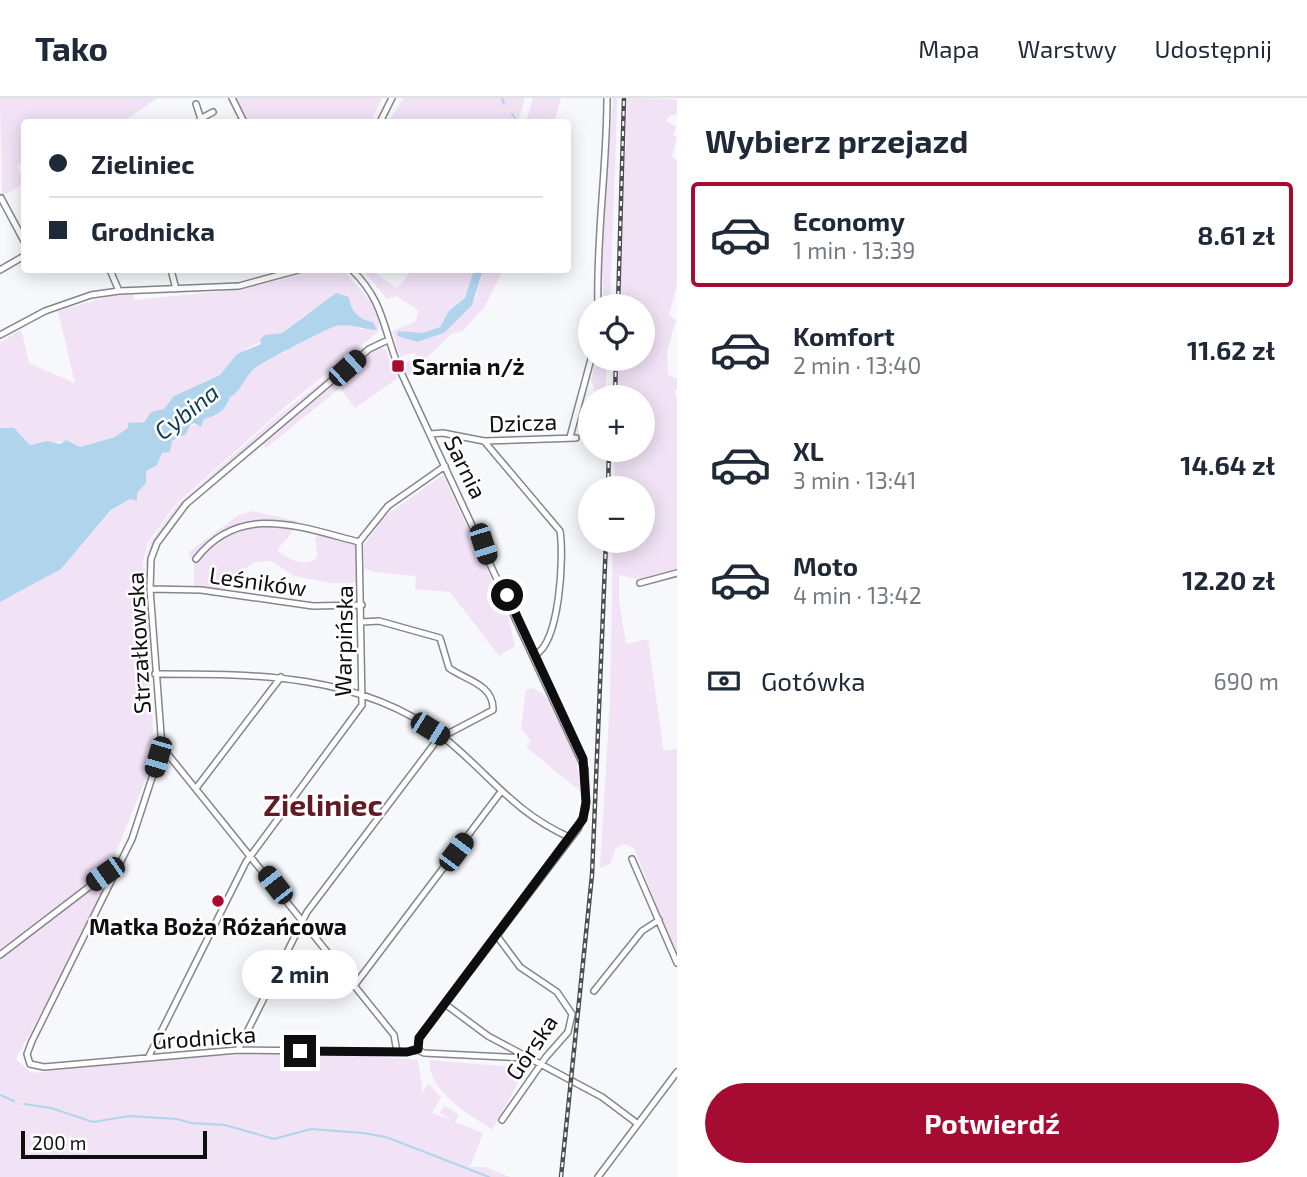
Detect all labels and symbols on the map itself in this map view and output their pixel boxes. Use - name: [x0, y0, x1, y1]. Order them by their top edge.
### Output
- car: [325, 346, 370, 390]
- place label: Sarnia n/ż: [412, 352, 525, 380]
- marker: Sarnia n/ż: [390, 358, 406, 374]
- water label: Cybina: [148, 377, 224, 445]
- street label: Dzicza: [488, 407, 558, 437]
- street label: Sarnia: [439, 431, 493, 503]
- car: [467, 521, 500, 567]
- street label: Leśników: [207, 560, 309, 602]
- street label: Strzałkowska: [120, 571, 156, 715]
- route start: [491, 579, 523, 611]
- street label: Warpińska: [328, 585, 358, 697]
- car: [407, 709, 454, 749]
- car: [143, 734, 174, 780]
- district label: Zieliniec: [263, 786, 383, 822]
- car: [435, 829, 478, 875]
- car: [82, 853, 129, 895]
- car: [254, 862, 297, 908]
- marker: Matka Boża Różańcowa: [210, 893, 226, 909]
- place label: Matka Boża Różańcowa: [89, 912, 347, 940]
- callout: 2 min: [242, 950, 358, 998]
- street label: Górska: [499, 1009, 563, 1085]
- street label: Grodnicka: [151, 1019, 257, 1055]
- route end: [284, 1035, 316, 1067]
- scale bar: [21, 1128, 206, 1160]

